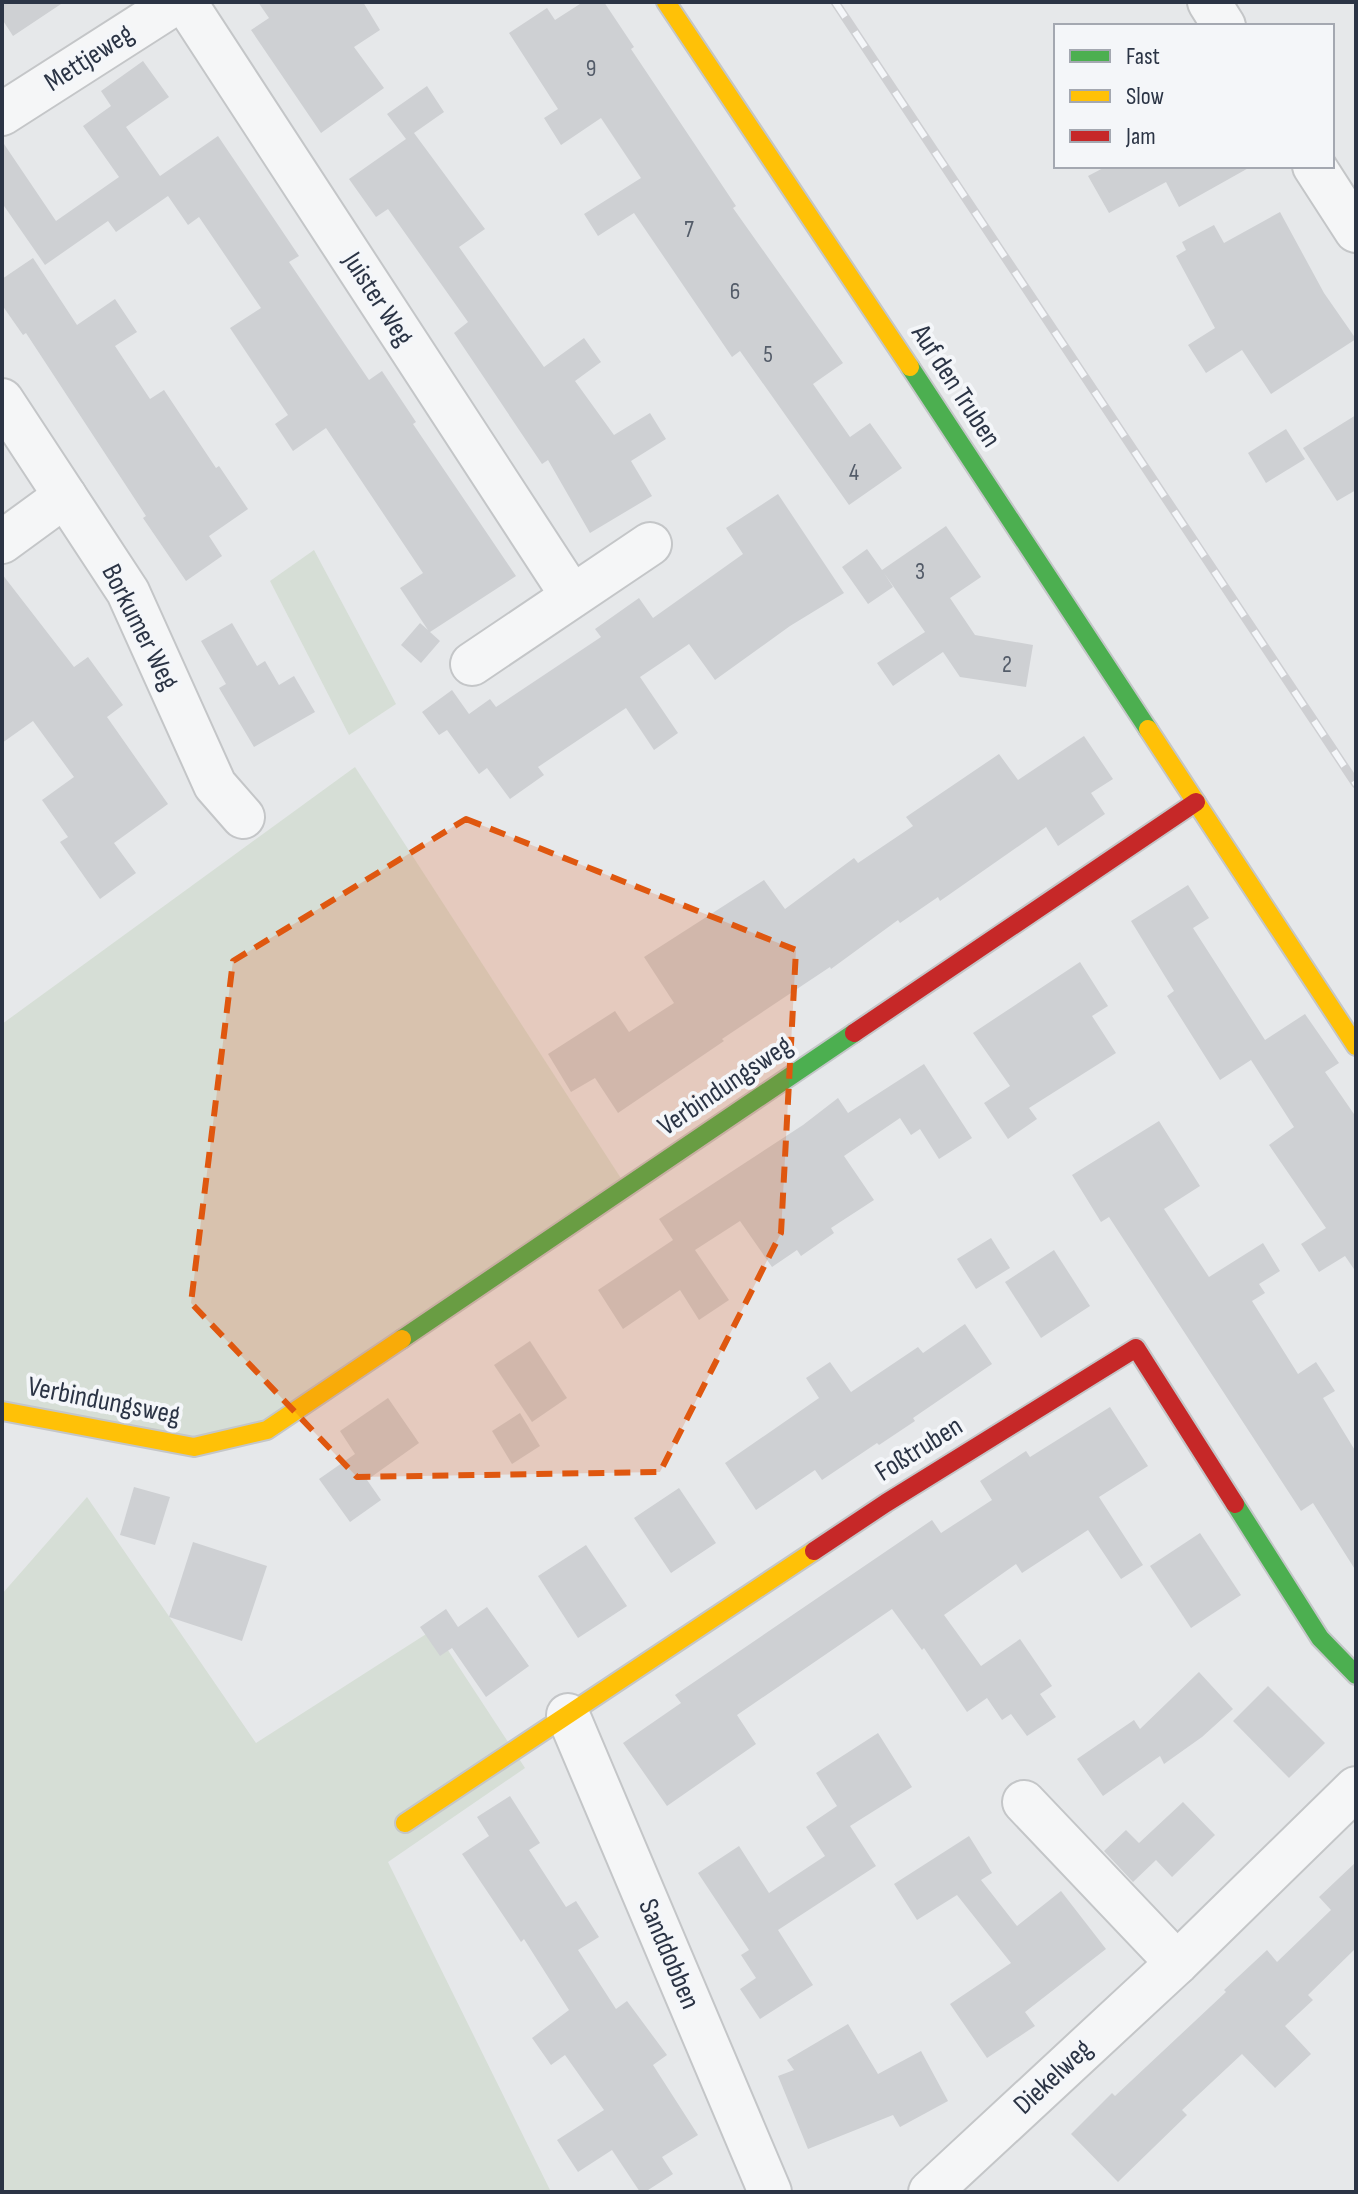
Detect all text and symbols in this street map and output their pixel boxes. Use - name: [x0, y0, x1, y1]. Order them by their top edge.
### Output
- street label: Mettjeweg: [38, 17, 140, 99]
- legend: [1054, 24, 1334, 168]
- text: Fast: [1126, 42, 1160, 71]
- house number: 9: [586, 54, 596, 83]
- text: Slow: [1126, 82, 1164, 111]
- text: Jam: [1125, 122, 1156, 151]
- house number: 7: [684, 215, 694, 244]
- street label: Juister Weg: [335, 245, 420, 352]
- house number: 6: [730, 277, 740, 306]
- street label: Auf den Truben: [904, 318, 1008, 453]
- house number: 5: [763, 340, 773, 369]
- house number: 4: [849, 458, 859, 487]
- house number: 3: [915, 557, 925, 586]
- street label: Borkumer Weg: [94, 559, 186, 695]
- house number: 2: [1002, 650, 1012, 679]
- street label: Verbindungsweg: [652, 1029, 798, 1143]
- street label: Verbindungsweg: [25, 1370, 183, 1432]
- street label: Foßtruben: [869, 1409, 969, 1489]
- street label: Sanddobben: [631, 1894, 707, 2014]
- street label: Diekelweg: [1007, 2033, 1099, 2121]

